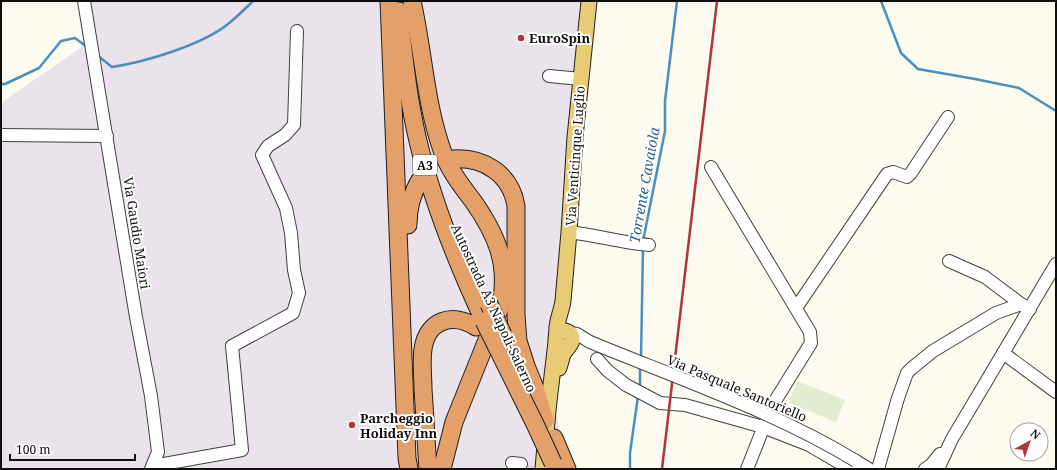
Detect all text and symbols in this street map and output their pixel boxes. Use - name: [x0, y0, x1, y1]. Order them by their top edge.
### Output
- place label: EuroSpin: [529, 29, 590, 47]
- marker: EuroSpin: [516, 33, 526, 43]
- street label: Via Venticinque Luglio: [561, 85, 589, 227]
- water label: Torrente Cavaiola: [624, 125, 664, 244]
- road number: A3: [413, 155, 437, 175]
- street label: Via Gaudio Maiori: [119, 176, 155, 290]
- street label: Autostrada A3 Napoli-Salerno: [447, 221, 541, 395]
- street label: Via Pasquale Santoriello: [664, 350, 810, 426]
- place label: Parcheggio Holiday Inn: [360, 409, 438, 442]
- marker: Parcheggio Holiday Inn: [347, 420, 357, 430]
- north arrow: [1009, 422, 1049, 462]
- text: N: [1028, 425, 1044, 443]
- scale bar: [10, 436, 135, 462]
- text: 100 m: [16, 441, 51, 458]

